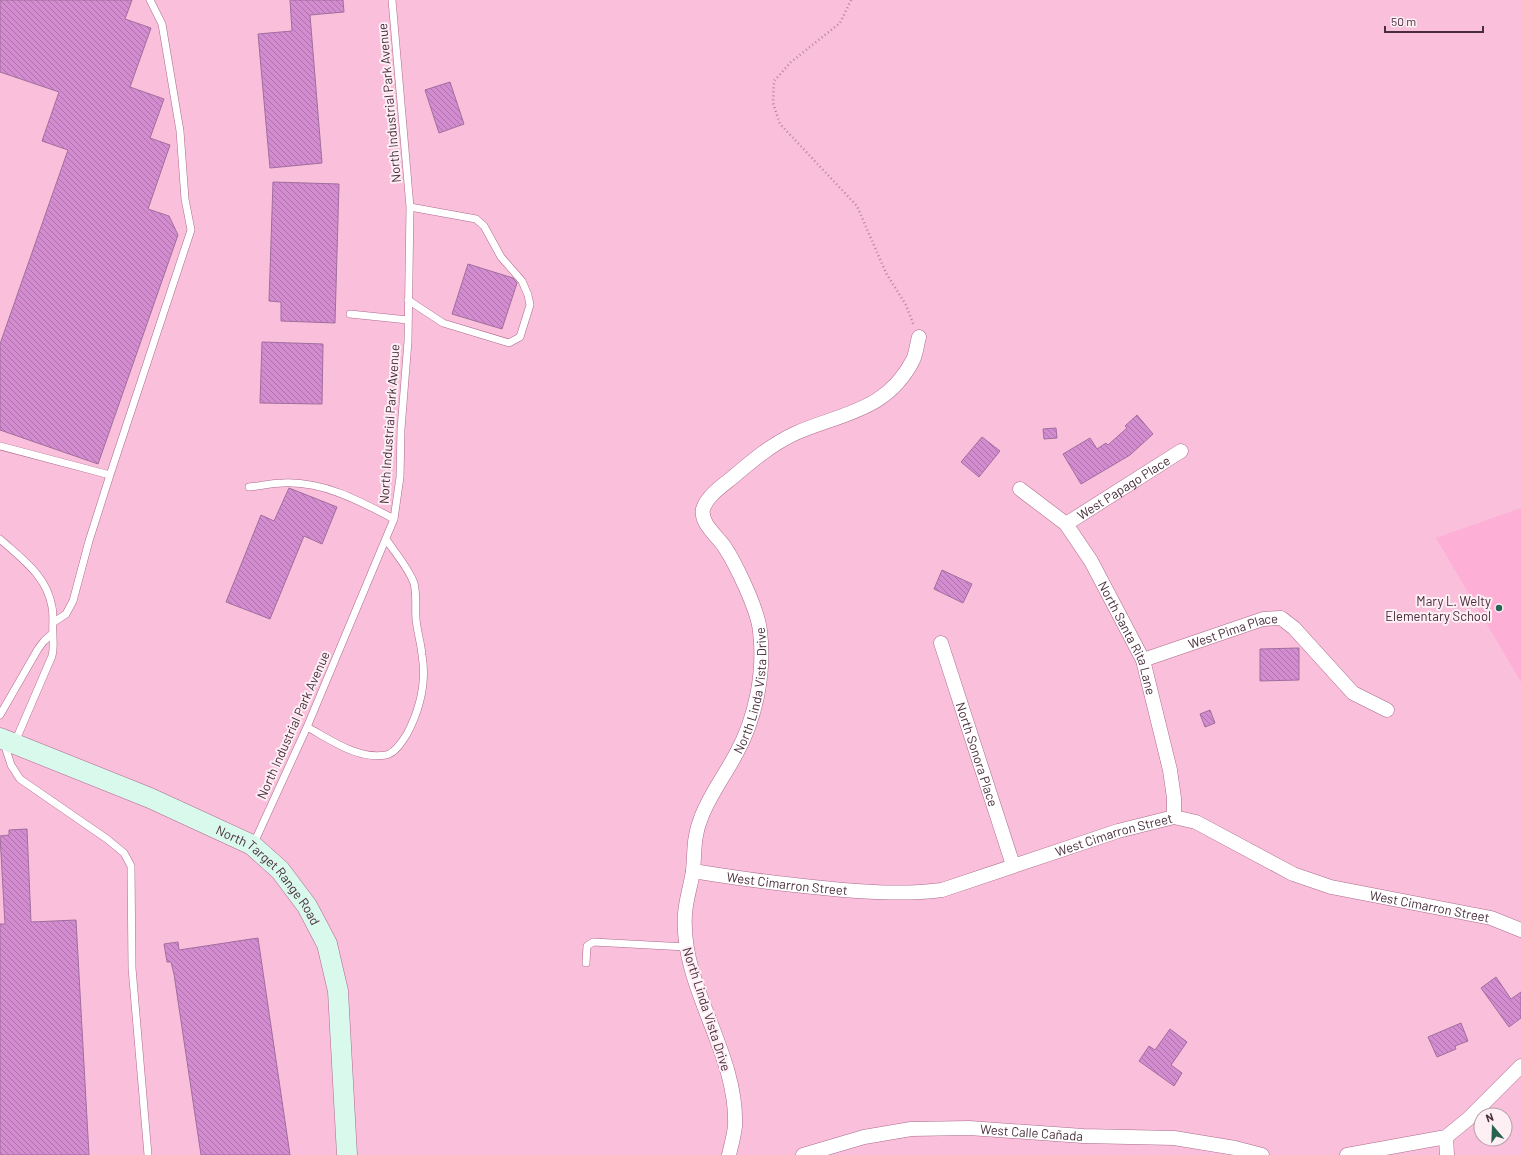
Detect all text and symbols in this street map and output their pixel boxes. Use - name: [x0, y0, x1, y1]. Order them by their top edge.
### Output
- scale bar: [1385, 8, 1483, 34]
- text: 50 m: [1391, 14, 1416, 28]
- street label: North Industrial Park Avenue: [374, 22, 404, 183]
- street label: North Industrial Park Avenue: [375, 343, 403, 504]
- street label: West Papago Place: [1074, 452, 1173, 523]
- street label: North Santa Rita Lane: [1095, 578, 1159, 696]
- place label: Mary L. Welty Elementary School: [1385, 593, 1491, 624]
- marker: Mary L. Welty Elementary School: [1494, 603, 1504, 613]
- street label: West Pima Place: [1186, 610, 1278, 652]
- street label: North Linda Vista Drive: [730, 627, 769, 756]
- street label: North Industrial Park Avenue: [253, 649, 333, 801]
- street label: North Sonora Place: [953, 700, 1002, 809]
- street label: West Cimarron Street: [1053, 810, 1174, 859]
- street label: North Target Range Road: [213, 822, 324, 928]
- street label: West Cimarron Street: [726, 868, 848, 898]
- street label: West Cimarron Street: [1368, 887, 1491, 926]
- street label: North Linda Vista Drive: [679, 945, 735, 1073]
- north arrow: [1473, 1107, 1513, 1147]
- text: N: [1484, 1110, 1495, 1124]
- street label: West Calle Cañada: [980, 1121, 1084, 1144]

